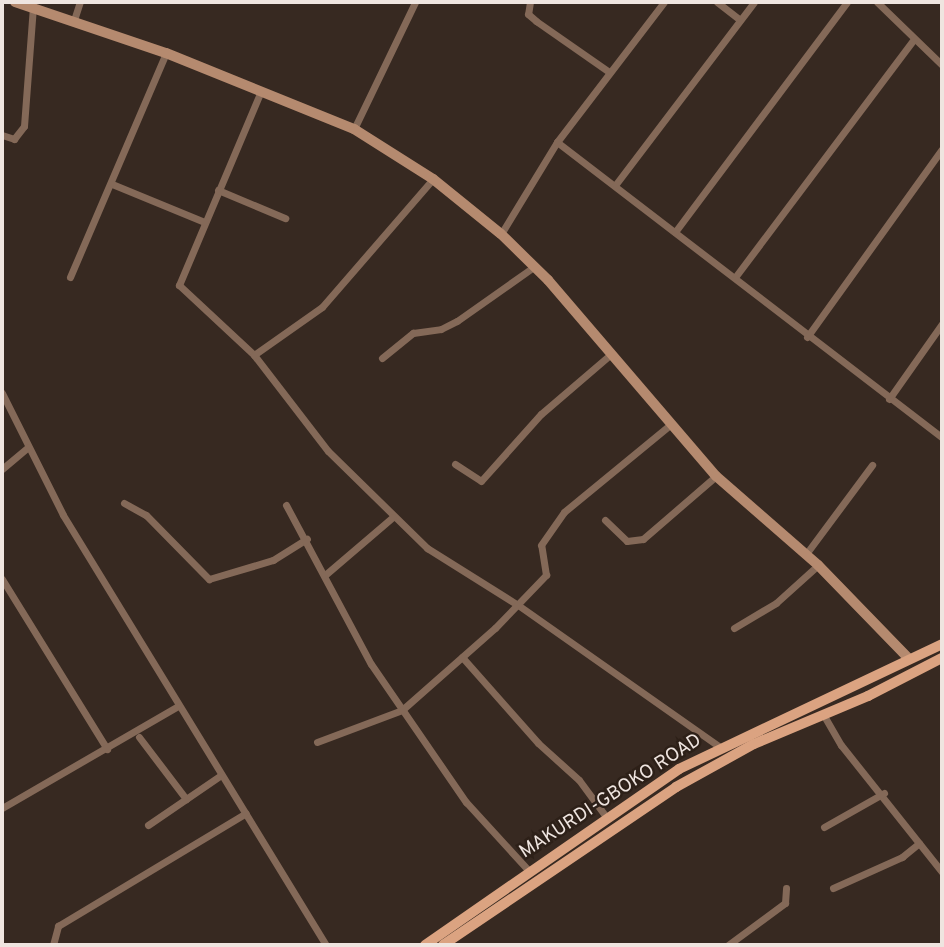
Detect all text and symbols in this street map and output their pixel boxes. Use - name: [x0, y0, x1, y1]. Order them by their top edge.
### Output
- street label: MAKURDI-GBOKO ROAD: [516, 730, 706, 864]

